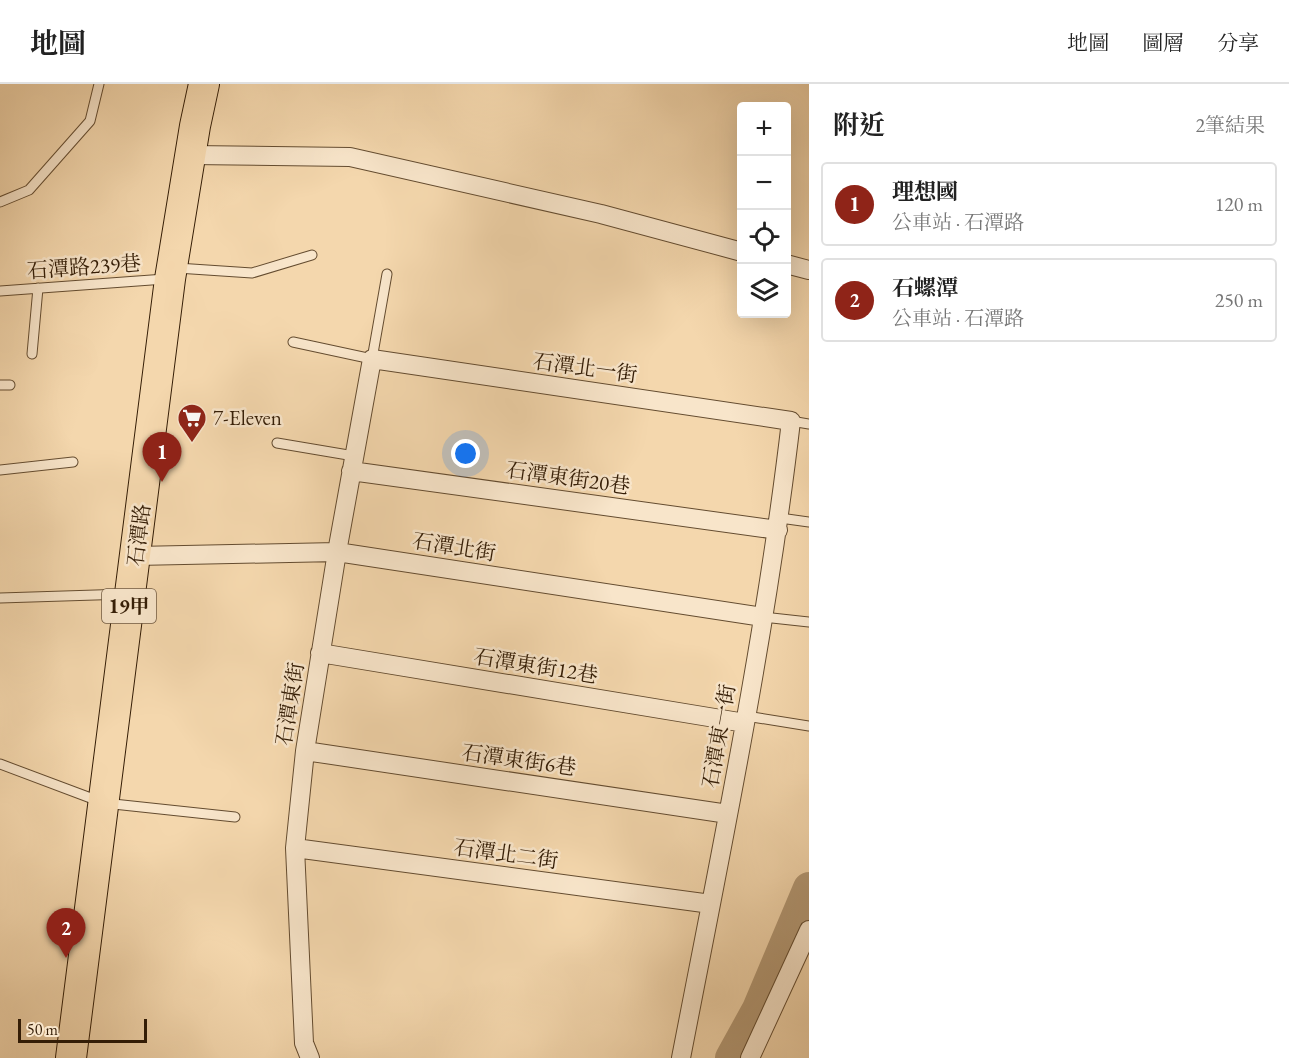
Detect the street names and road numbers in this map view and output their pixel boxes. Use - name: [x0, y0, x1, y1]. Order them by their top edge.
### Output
- street label: 石潭路239巷: [26, 249, 142, 284]
- street label: 石潭北一街: [531, 347, 639, 388]
- street label: 石潭東街20巷: [504, 455, 632, 500]
- street label: 石潭路: [121, 502, 156, 568]
- street label: 石潭北街: [410, 527, 498, 566]
- road number: 19甲: [102, 589, 156, 623]
- street label: 石潭東街12巷: [472, 642, 600, 689]
- street label: 石潭東街: [270, 660, 309, 748]
- street label: 石潭東一街: [696, 682, 741, 790]
- street label: 石潭東街6巷: [460, 738, 578, 781]
- street label: 石潭北二街: [452, 833, 560, 874]

